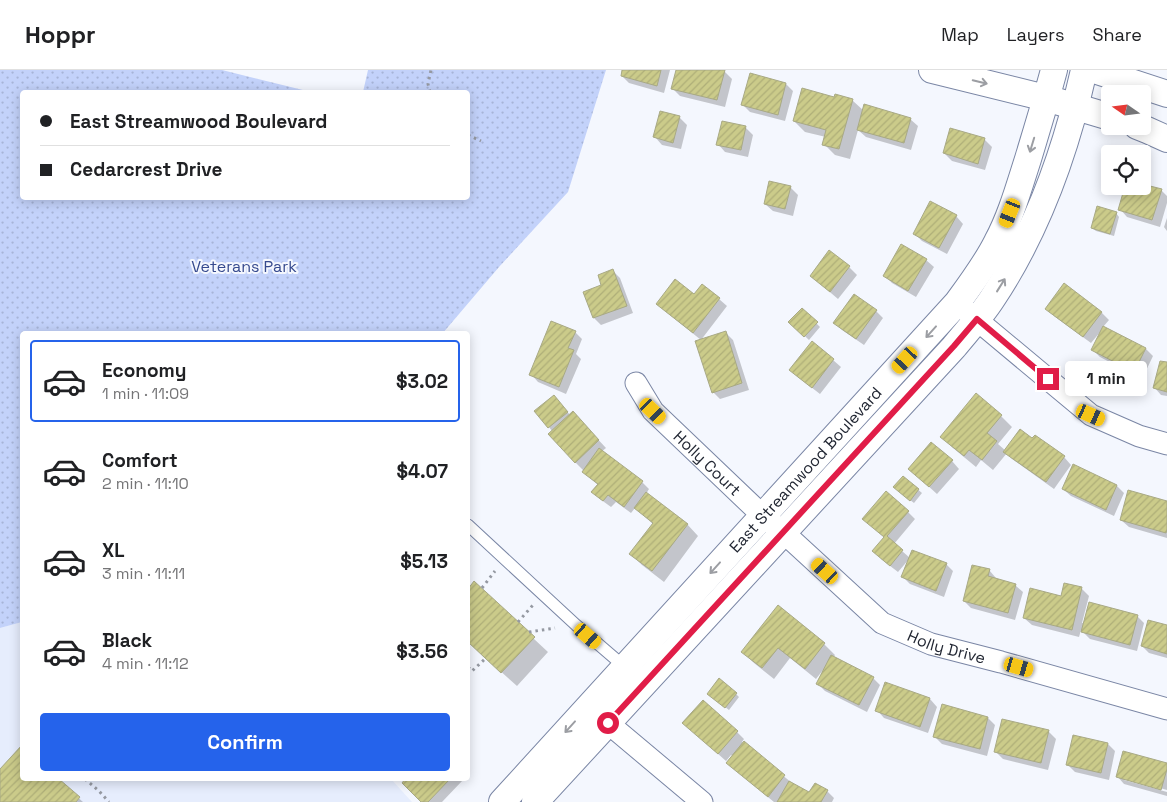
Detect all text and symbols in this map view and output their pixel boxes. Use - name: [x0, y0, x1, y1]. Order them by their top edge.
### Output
- text: Hoppr: [25, 19, 96, 50]
- text: Map: [941, 23, 979, 46]
- text: Layers: [1007, 23, 1064, 46]
- text: Share: [1092, 23, 1142, 46]
- one-way arrow: [971, 78, 987, 87]
- north arrow: [1101, 85, 1151, 135]
- map controls: [1101, 85, 1151, 195]
- text: East Streamwood Boulevard: [70, 109, 327, 134]
- one-way arrow: [1027, 137, 1037, 153]
- button: locate: [1101, 145, 1151, 195]
- text: Cedarcrest Drive: [70, 157, 222, 182]
- car: [997, 196, 1022, 230]
- park label: Veterans Park: [191, 256, 297, 277]
- one-way arrow: [996, 278, 1006, 292]
- one-way arrow: [925, 325, 937, 338]
- car: [889, 344, 920, 376]
- text: Economy: [102, 358, 186, 383]
- icon: car: [42, 359, 87, 404]
- callout: 1 min: [1066, 362, 1148, 396]
- route end: [1037, 368, 1059, 390]
- text: 1 min: [1086, 368, 1126, 389]
- text: $3.02: [396, 369, 448, 394]
- text: 1 min · 11:09: [102, 383, 189, 404]
- street label: East Streamwood Boulevard: [725, 383, 886, 557]
- car: [636, 395, 669, 427]
- car: [1074, 402, 1107, 428]
- street label: Holly Court: [669, 426, 745, 500]
- text: Comfort: [102, 448, 178, 473]
- icon: car: [42, 449, 87, 494]
- text: $4.07: [397, 459, 448, 484]
- text: 2 min · 11:10: [102, 473, 189, 494]
- text: XL: [102, 538, 125, 563]
- icon: car: [42, 539, 87, 584]
- text: $5.13: [400, 549, 448, 574]
- car: [808, 555, 841, 587]
- one-way arrow: [709, 561, 721, 574]
- text: 3 min · 11:11: [102, 563, 185, 584]
- car: [571, 620, 604, 652]
- street label: Holly Drive: [904, 625, 988, 669]
- text: Black: [102, 628, 152, 653]
- icon: car: [42, 629, 87, 674]
- text: $3.56: [396, 639, 448, 664]
- text: 4 min · 11:12: [102, 653, 189, 674]
- car: [1002, 656, 1035, 678]
- route start: [597, 712, 619, 734]
- button: Confirm: [40, 713, 450, 771]
- one-way arrow: [564, 720, 576, 733]

